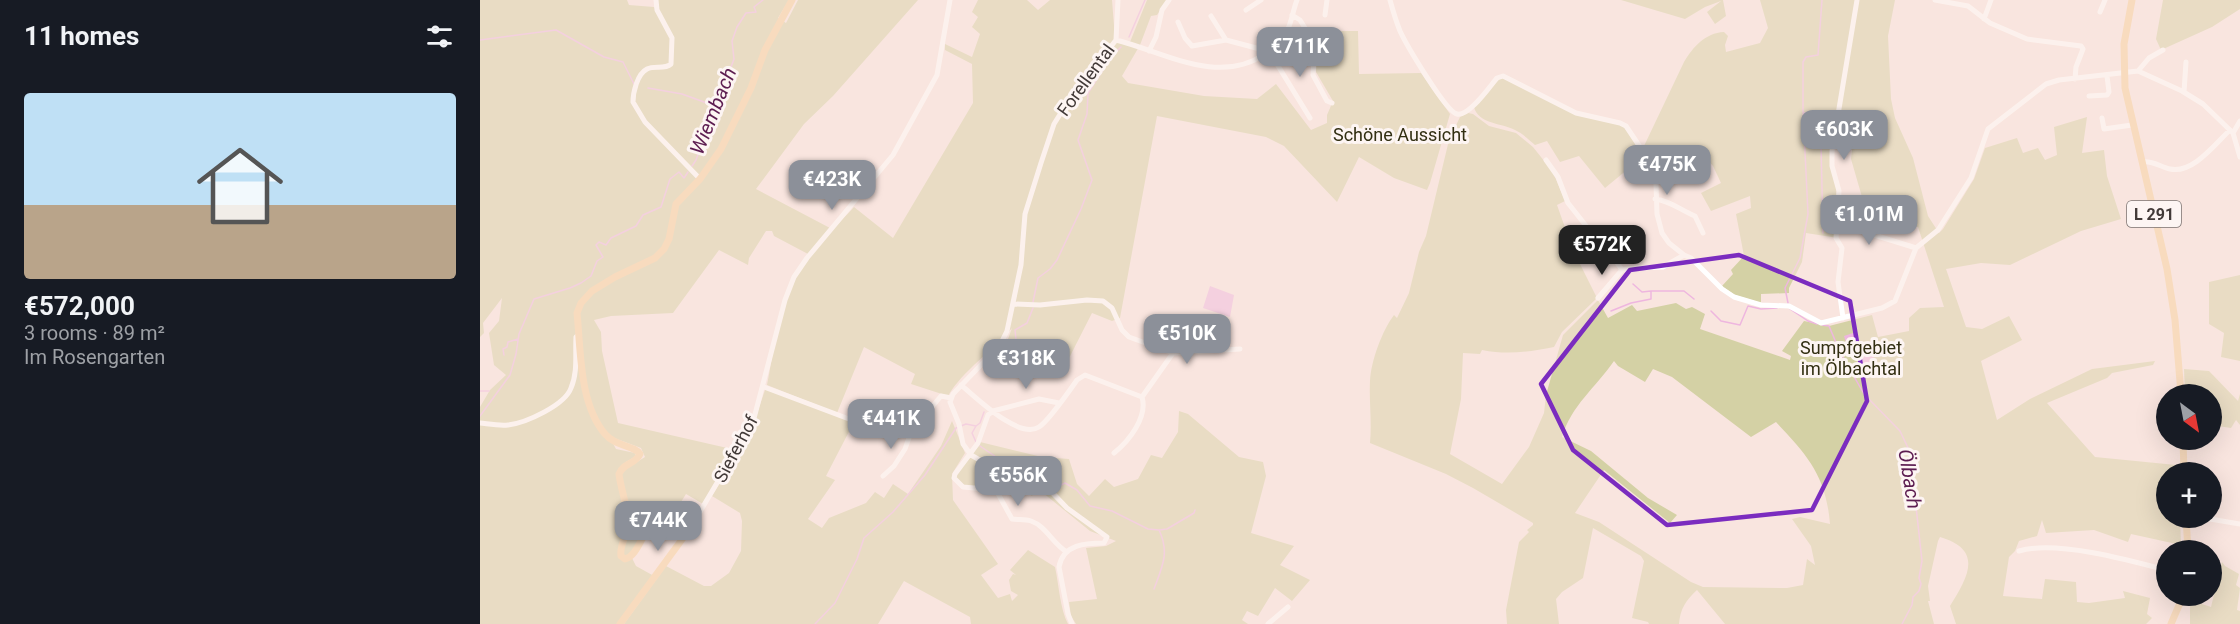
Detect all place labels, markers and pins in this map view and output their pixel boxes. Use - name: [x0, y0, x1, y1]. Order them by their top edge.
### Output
- pin: €711K: [1258, 27, 1342, 78]
- pin: €603K: [1802, 110, 1886, 161]
- pin: €475K: [1625, 145, 1709, 196]
- pin: €423K: [790, 160, 874, 211]
- pin: €1.01M: [1820, 195, 1918, 246]
- pin: €572K: [1560, 225, 1644, 276]
- pin: €510K: [1145, 314, 1229, 365]
- pin: €318K: [984, 339, 1068, 390]
- pin: €441K: [849, 399, 933, 450]
- pin: €556K: [976, 456, 1060, 507]
- pin: €744K: [616, 501, 700, 552]

